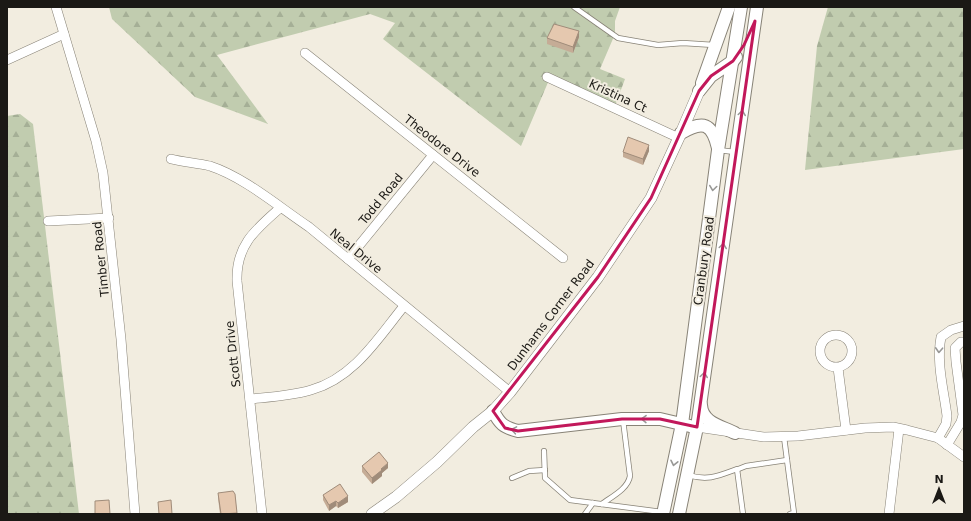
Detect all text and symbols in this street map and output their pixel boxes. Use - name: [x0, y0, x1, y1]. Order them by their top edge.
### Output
- street label: Kristina Ct: [587, 76, 649, 116]
- one-way arrow: [737, 110, 746, 116]
- street label: Theodore Drive: [400, 111, 483, 180]
- street label: Todd Road: [355, 171, 406, 228]
- one-way arrow: [709, 185, 718, 191]
- street label: Cranbury Road: [691, 216, 717, 306]
- street label: Timber Road: [90, 221, 112, 298]
- street label: Neal Drive: [327, 226, 385, 276]
- one-way arrow: [718, 243, 727, 249]
- street label: Dunhams Corner Road: [505, 257, 597, 373]
- street label: Scott Drive: [223, 320, 243, 388]
- one-way arrow: [935, 347, 944, 353]
- one-way arrow: [699, 372, 708, 378]
- one-way arrow: [641, 415, 647, 423]
- one-way arrow: [511, 426, 518, 434]
- one-way arrow: [670, 459, 678, 466]
- north arrow: [919, 469, 959, 509]
- text: N: [934, 473, 944, 486]

